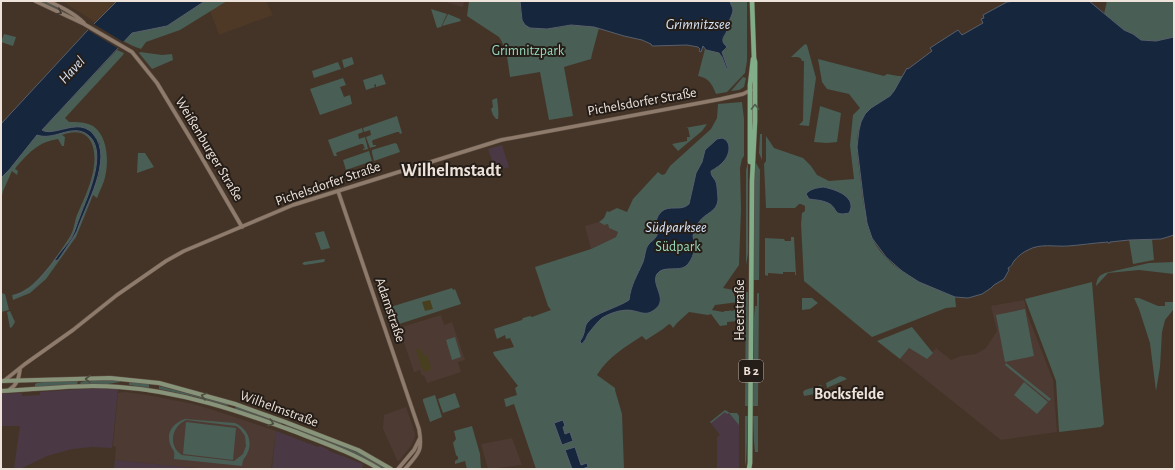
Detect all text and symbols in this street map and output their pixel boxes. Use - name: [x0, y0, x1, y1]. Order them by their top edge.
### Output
- one-way arrow: [55, 7, 62, 15]
- water label: Grimnitzsee: [666, 17, 731, 32]
- park label: Grimnitzpark: [492, 44, 565, 58]
- water label: Havel: [56, 53, 88, 86]
- street label: Pichelsdorfer Straße: [586, 86, 698, 118]
- street label: Weißenburger Straße: [173, 95, 245, 203]
- one-way arrow: [751, 104, 759, 110]
- street label: Pichelsdorfer Straße: [274, 159, 382, 209]
- district label: Wilhelmstadt: [401, 162, 501, 180]
- water label: Südparksee: [645, 220, 707, 235]
- park label: Südpark: [655, 240, 701, 254]
- street label: Adamstraße: [372, 276, 408, 344]
- street label: Heerstraße: [733, 279, 747, 341]
- road number: B 2: [739, 360, 763, 382]
- one-way arrow: [85, 375, 91, 383]
- district label: Bocksfelde: [814, 386, 884, 402]
- street label: Wilhelmstraße: [238, 388, 320, 430]
- one-way arrow: [201, 392, 208, 401]
- one-way arrow: [267, 418, 274, 427]

